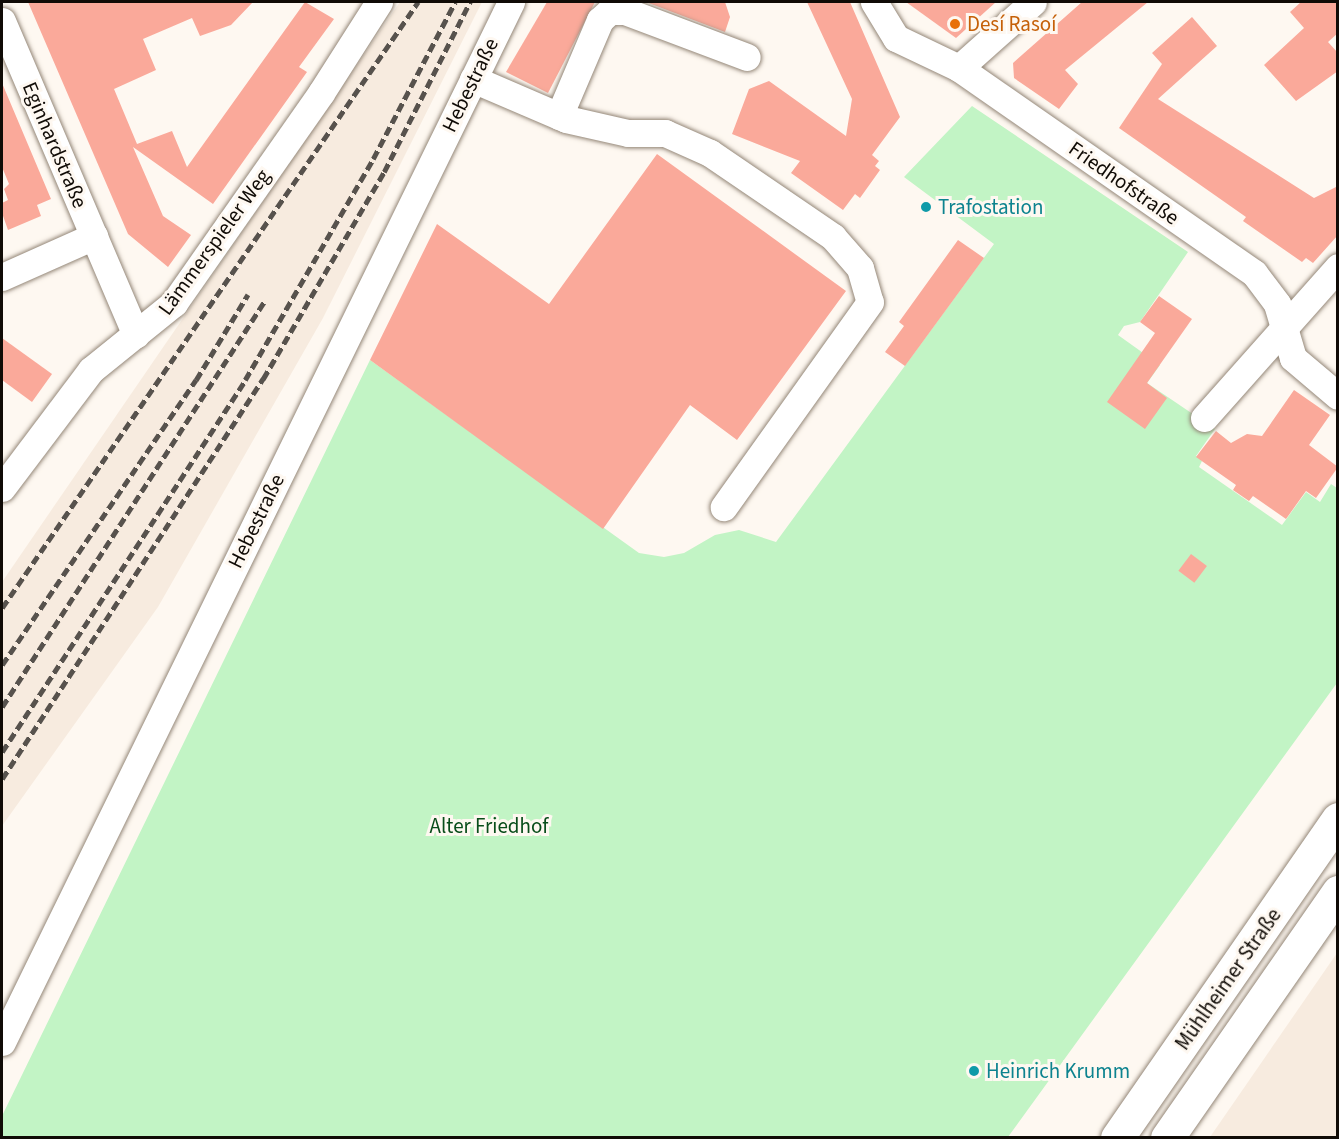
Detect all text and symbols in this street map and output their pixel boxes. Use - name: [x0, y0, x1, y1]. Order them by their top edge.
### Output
- place label: Desí Rasoí: [967, 11, 1056, 37]
- marker: Desí Rasoí: [948, 17, 962, 31]
- street label: Hebestraße: [436, 34, 504, 136]
- street label: Eginhardstraße: [17, 78, 93, 212]
- street label: Friedhofstraße: [1064, 136, 1184, 230]
- street label: Lämmerspieler Weg: [153, 164, 275, 320]
- place label: Trafostation: [938, 194, 1043, 220]
- marker: Trafostation: [919, 200, 933, 214]
- street label: Hebestraße: [222, 470, 290, 572]
- park label: Alter Friedhof: [430, 813, 548, 839]
- street label: Mühlheimer Straße: [1170, 903, 1286, 1055]
- place label: Heinrich Krumm: [986, 1058, 1130, 1084]
- marker: Heinrich Krumm: [967, 1064, 981, 1078]

